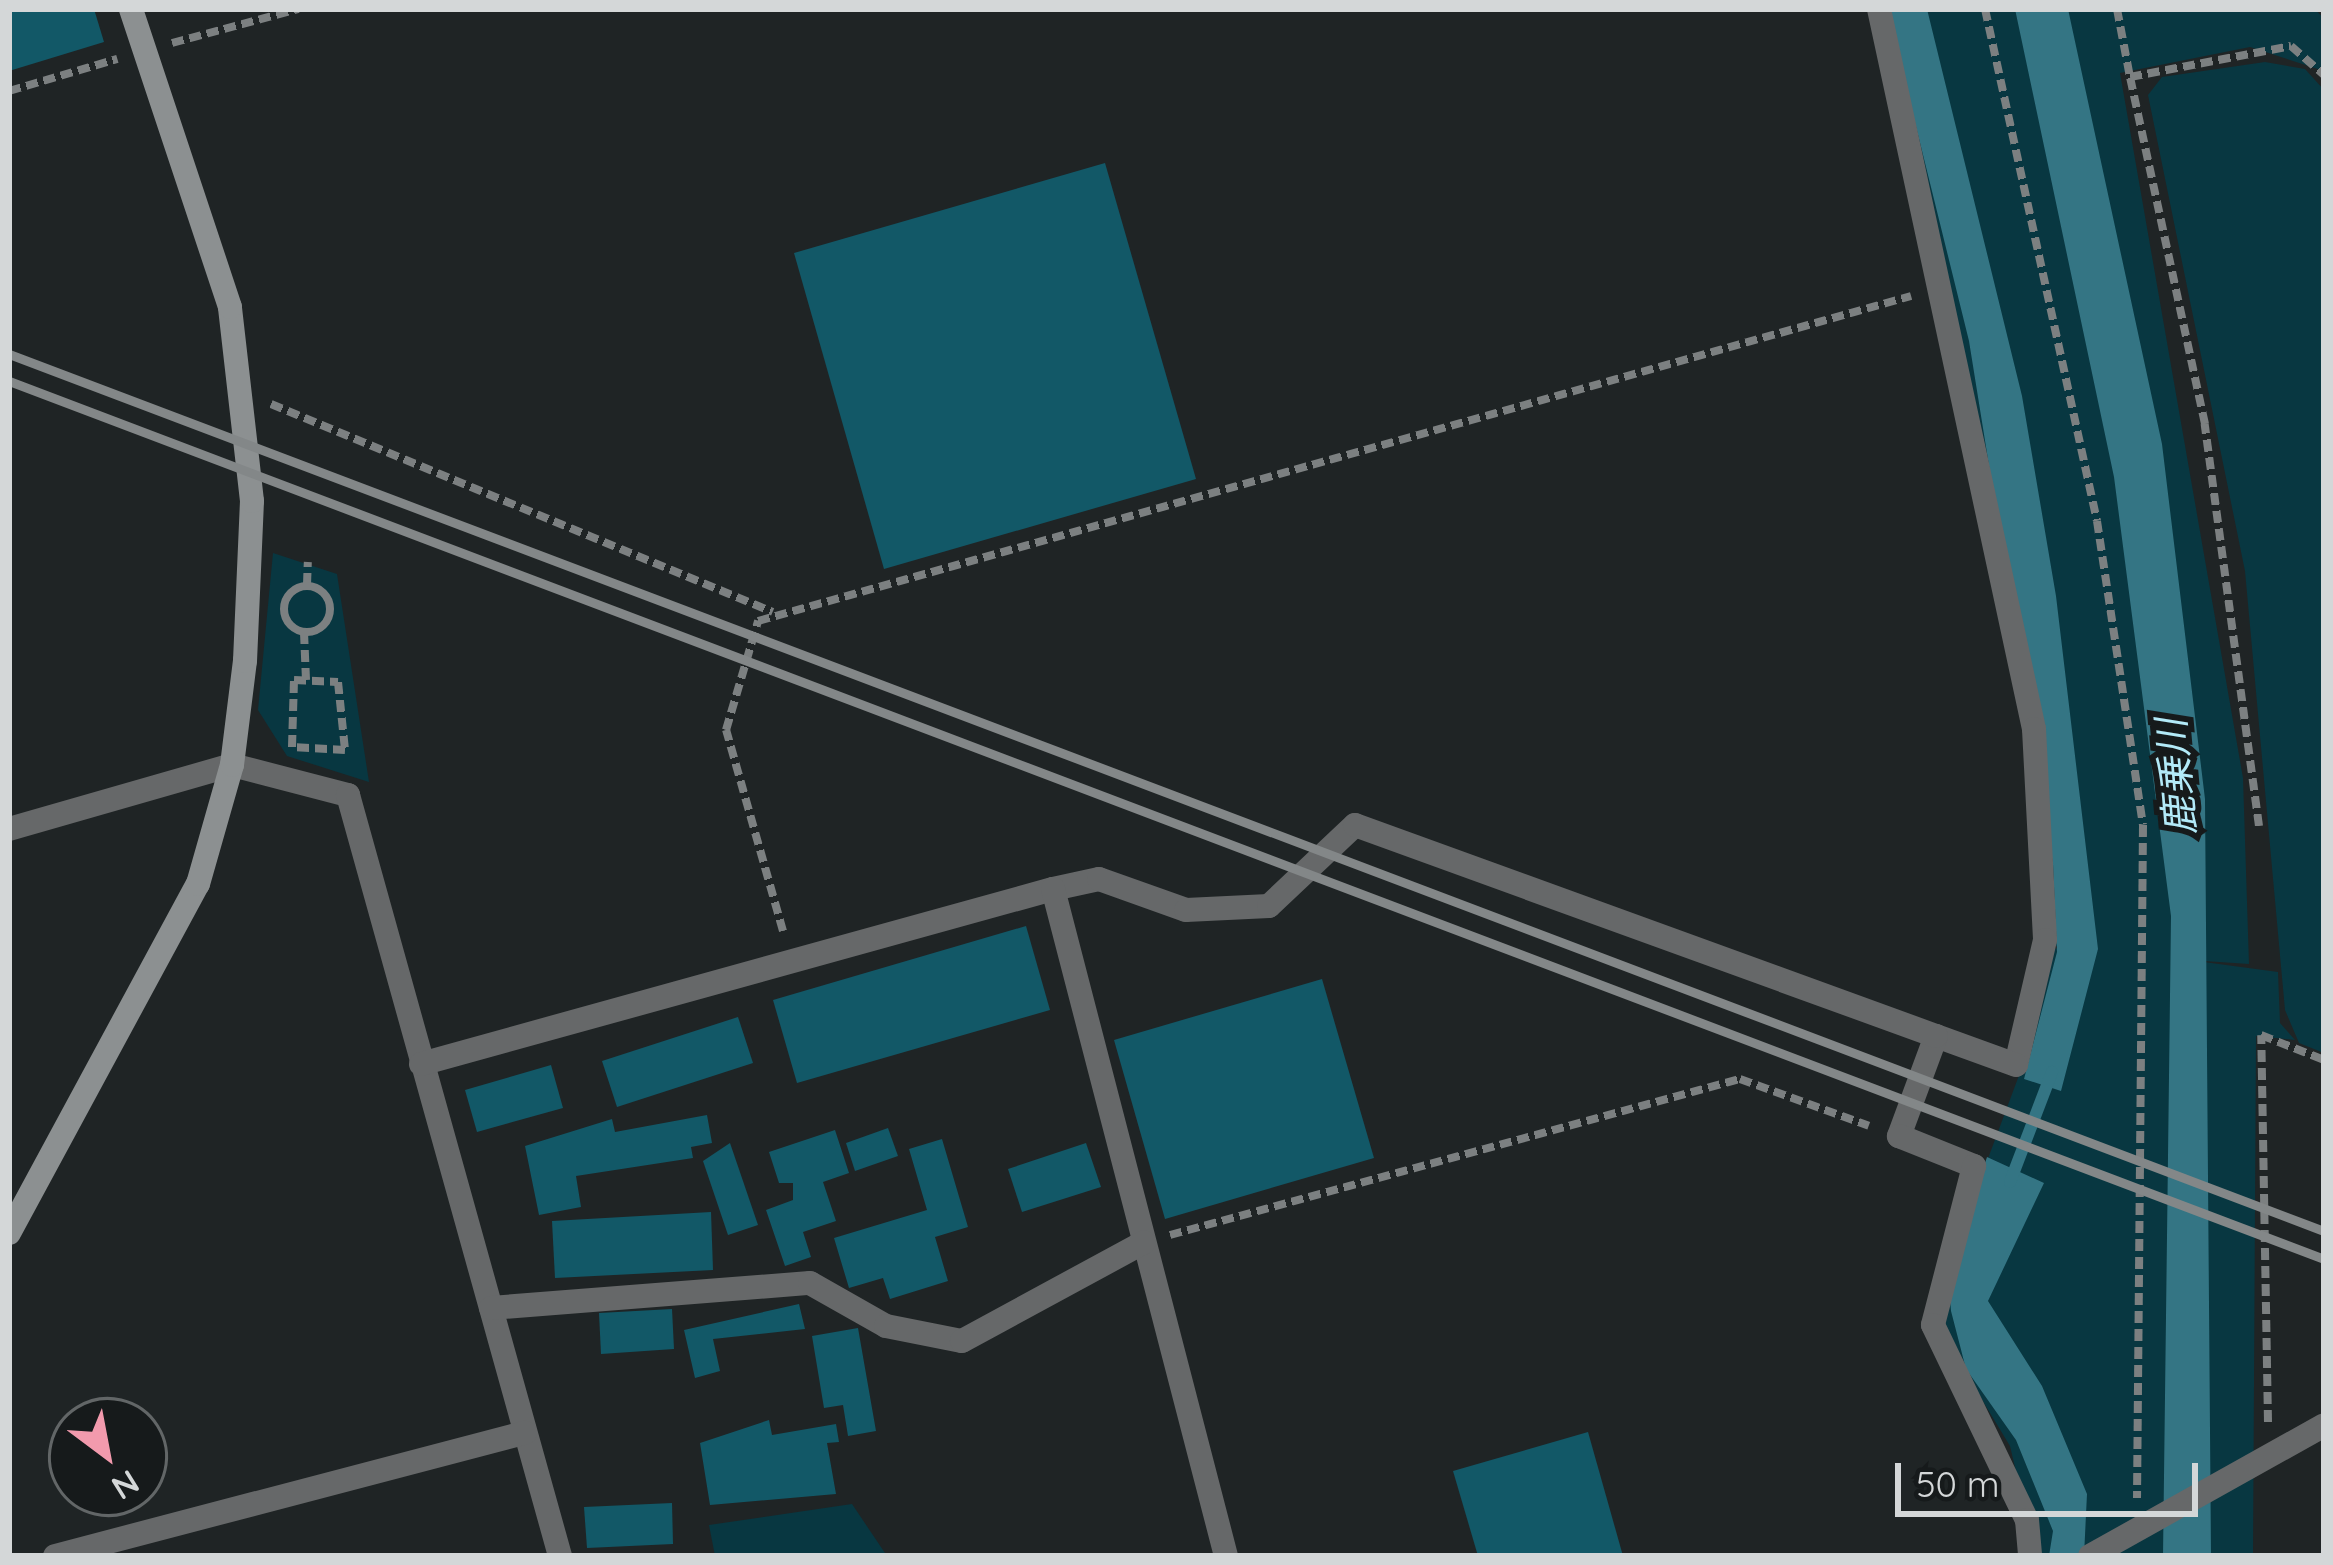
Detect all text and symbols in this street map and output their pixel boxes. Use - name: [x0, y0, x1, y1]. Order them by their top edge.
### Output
- water label: 鹿乗川: [2148, 717, 2204, 837]
- north arrow: [48, 1397, 168, 1517]
- scale bar: [1901, 1439, 2204, 1513]
- text: 50 m: [1916, 1461, 2000, 1506]
- text: N: [105, 1462, 147, 1509]

